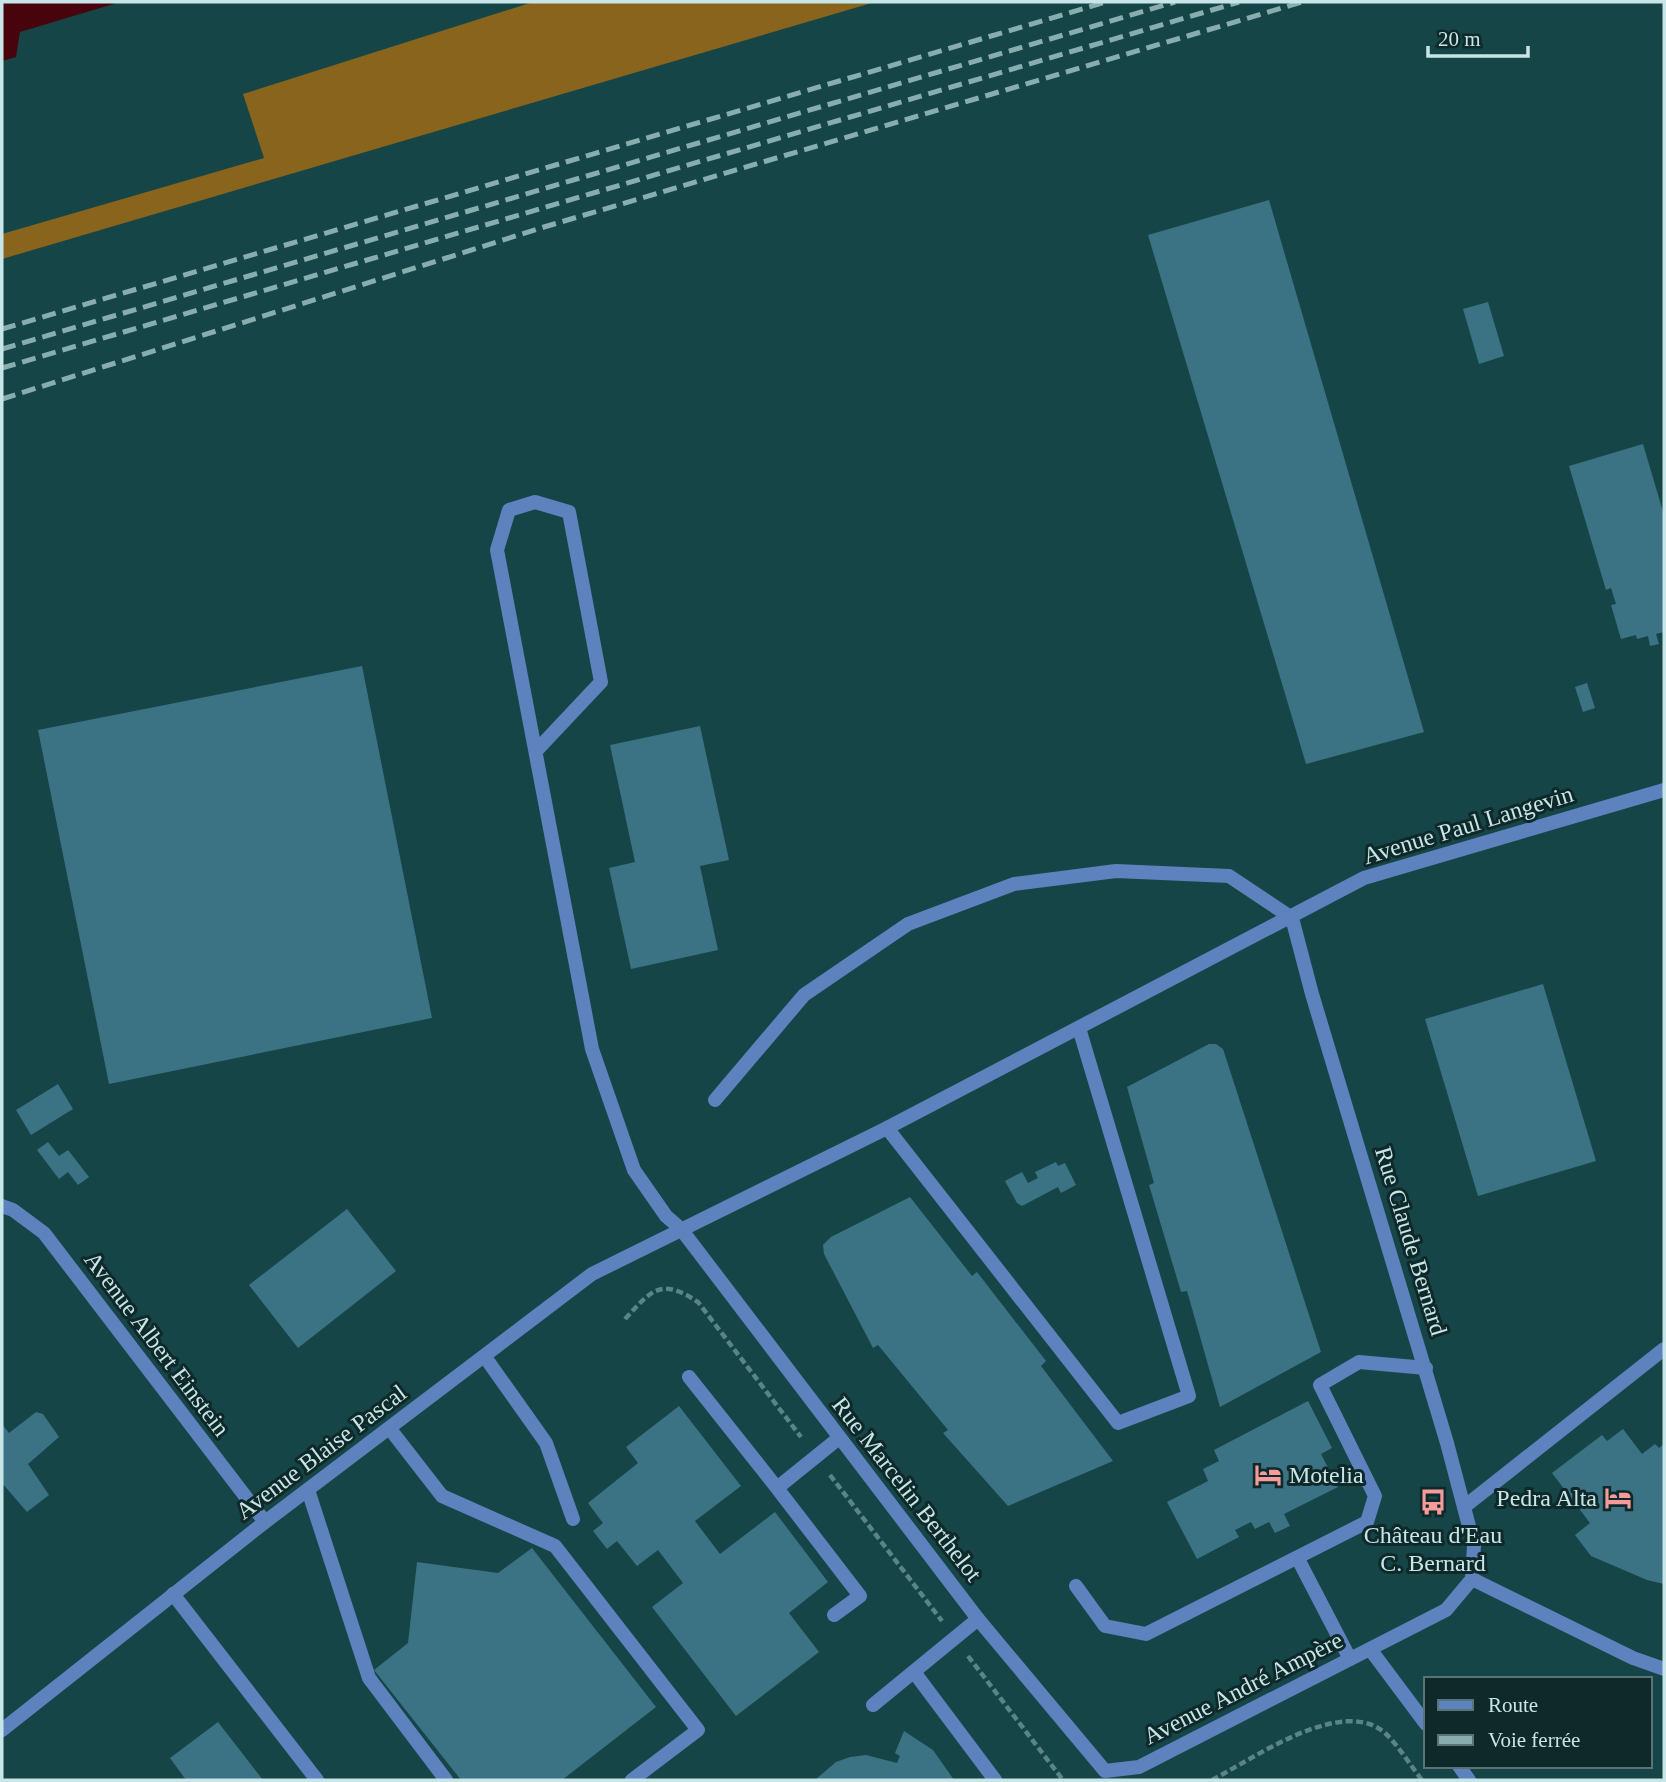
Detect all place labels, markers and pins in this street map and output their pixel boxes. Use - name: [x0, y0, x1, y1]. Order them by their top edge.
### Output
- hotel icon: Motelia: [1253, 1460, 1283, 1490]
- place label: Motelia: [1289, 1462, 1364, 1488]
- hotel icon: Pedra Alta: [1603, 1483, 1633, 1513]
- place label: Pedra Alta: [1496, 1485, 1597, 1511]
- bus stop icon: Château d'Eau C. Bernard: [1418, 1487, 1448, 1517]
- place label: Château d'Eau C. Bernard: [1364, 1522, 1502, 1576]

